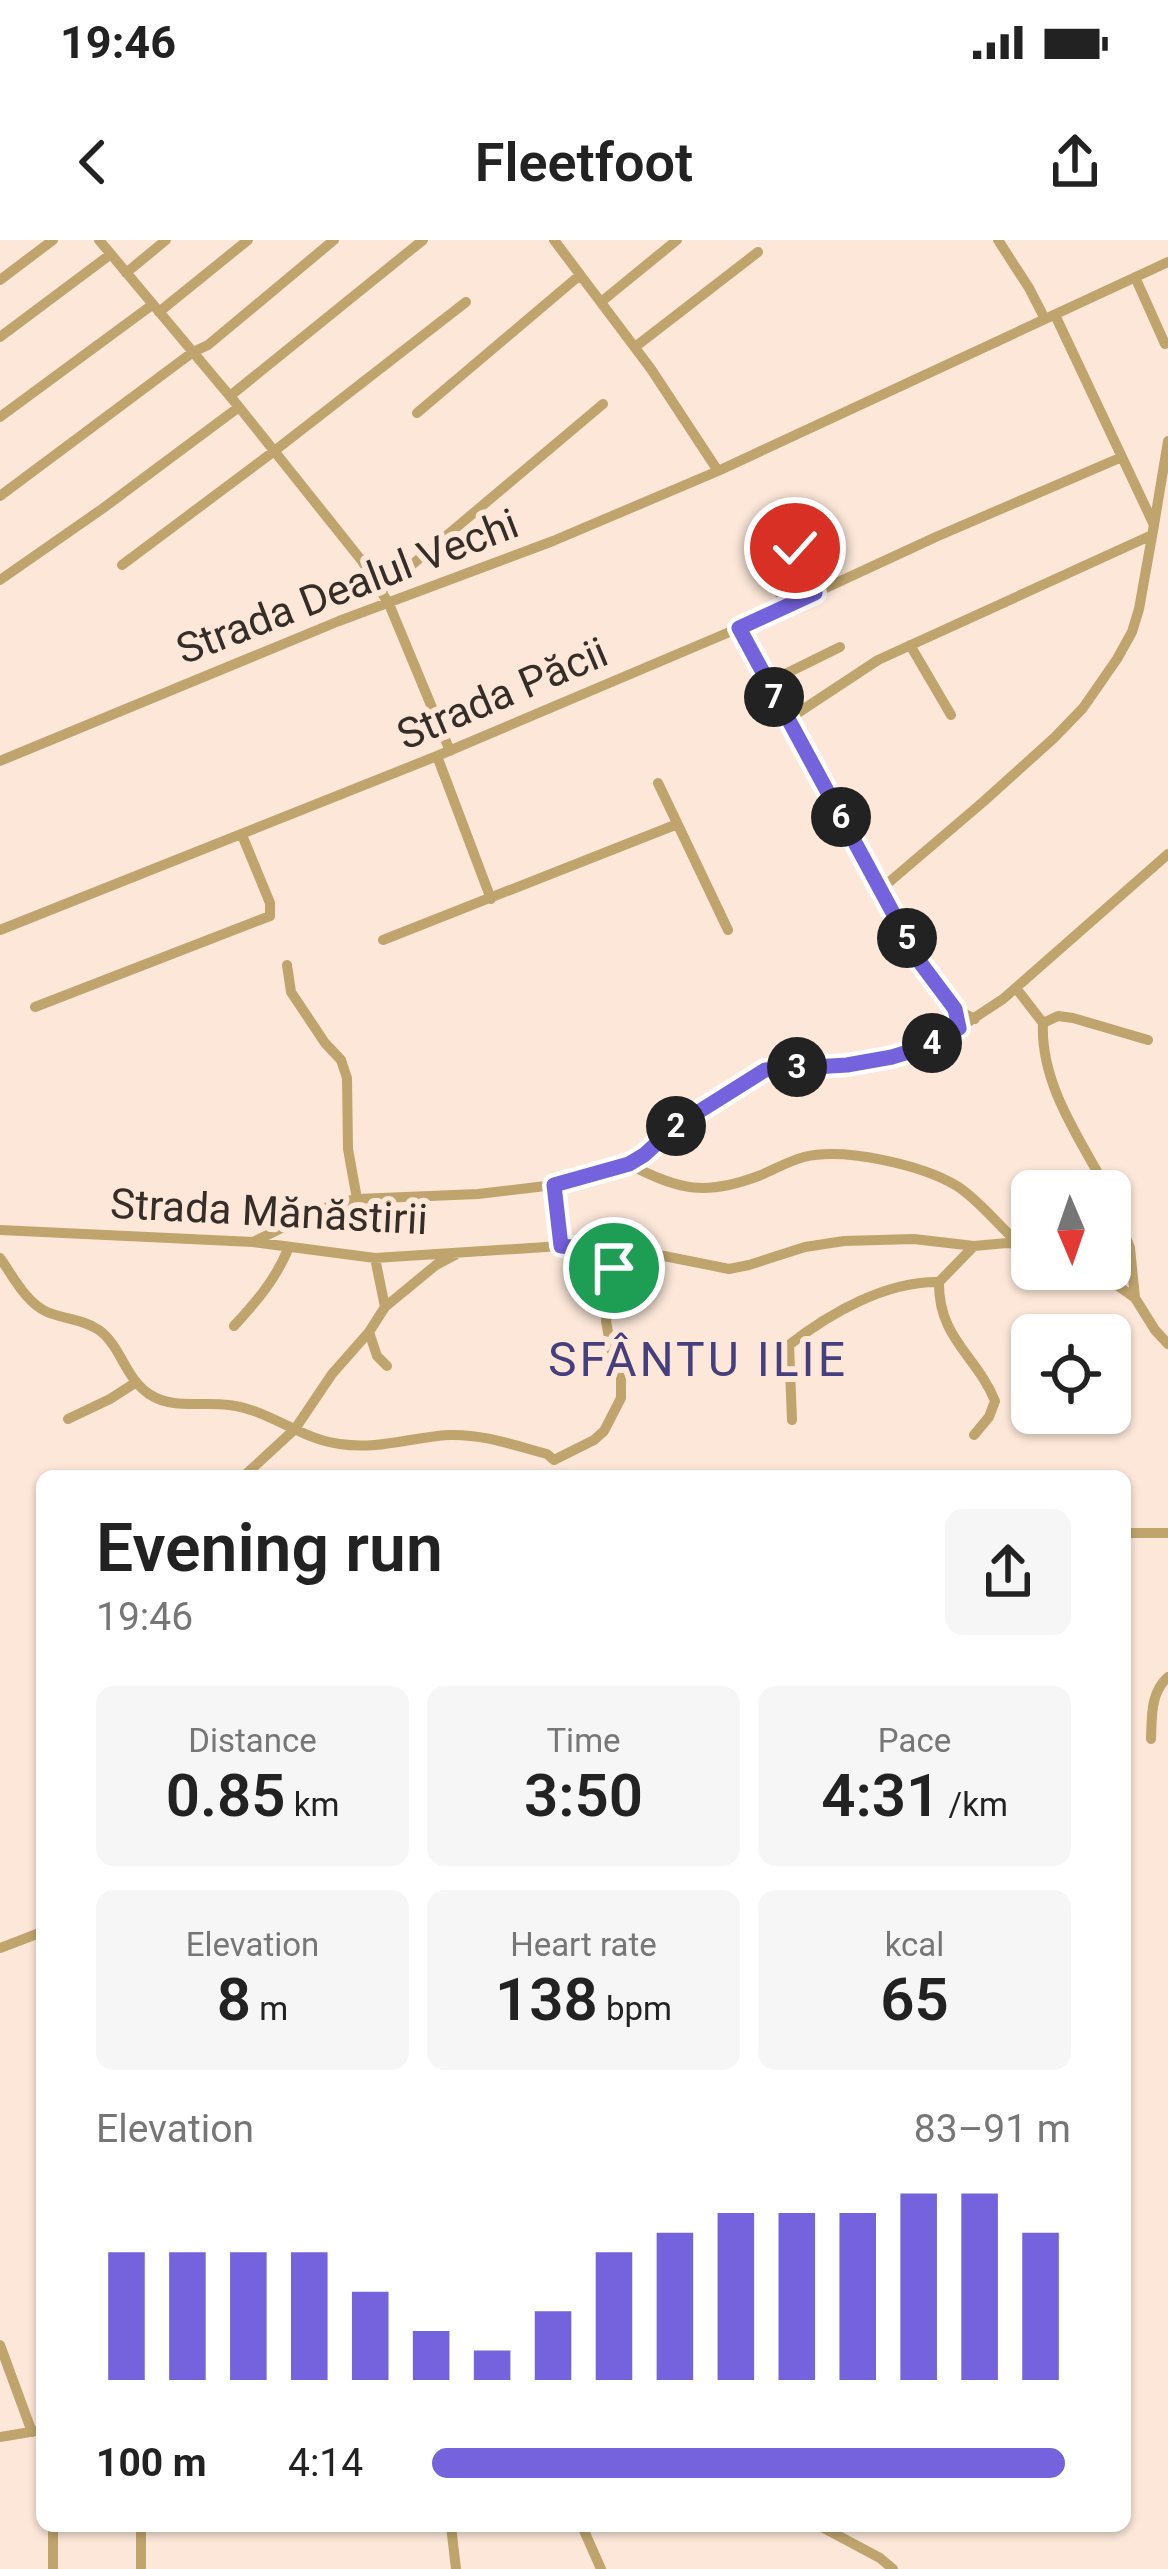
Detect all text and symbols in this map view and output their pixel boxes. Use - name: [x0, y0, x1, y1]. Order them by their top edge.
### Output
- text: 19:46: [60, 16, 176, 69]
- icon: back: [60, 129, 126, 195]
- icon: share: [1042, 129, 1108, 195]
- text: Fleetfoot: [475, 131, 693, 194]
- pin: [744, 497, 846, 599]
- street label: Strada Dealul Vechi: [169, 499, 525, 674]
- icon: check: [762, 515, 828, 581]
- street label: Strada Păcii: [390, 627, 615, 760]
- pin: 7: [744, 667, 804, 727]
- text: 7: [765, 677, 783, 716]
- pin: 6: [811, 787, 871, 847]
- text: 6: [832, 797, 850, 836]
- pin: 5: [877, 908, 937, 968]
- text: 5: [898, 918, 916, 957]
- pin: 4: [902, 1013, 962, 1073]
- text: 4: [923, 1023, 941, 1062]
- pin: 3: [767, 1037, 827, 1097]
- text: 3: [788, 1047, 806, 1086]
- pin: 2: [646, 1096, 706, 1156]
- text: 2: [667, 1106, 685, 1145]
- north arrow: [1011, 1170, 1131, 1290]
- map controls: [1011, 1170, 1131, 1434]
- street label: Strada Mănăstirii: [109, 1179, 429, 1244]
- pin: [563, 1217, 665, 1319]
- icon: arrive: [581, 1235, 647, 1301]
- button: locate: [1011, 1314, 1131, 1434]
- district label: SFÂNTU ILIE: [548, 1331, 848, 1388]
- button: share: [945, 1509, 1071, 1635]
- text: Evening run: [96, 1510, 443, 1587]
- text: 19:46: [96, 1594, 193, 1640]
- text: Distance: [188, 1721, 317, 1760]
- text: Time: [546, 1721, 621, 1760]
- text: Pace: [878, 1721, 951, 1760]
- text: 0.85: [166, 1760, 286, 1831]
- text: 3:50: [524, 1760, 643, 1831]
- text: 4:31: [821, 1760, 940, 1831]
- text: km: [286, 1785, 339, 1824]
- text: /km: [940, 1785, 1008, 1824]
- text: Elevation: [186, 1925, 319, 1964]
- text: Heart rate: [510, 1925, 657, 1964]
- text: kcal: [885, 1925, 944, 1964]
- text: 8: [217, 1964, 251, 2035]
- text: 138: [495, 1964, 598, 2035]
- text: 65: [880, 1964, 949, 2035]
- text: m: [251, 1989, 288, 2028]
- text: bpm: [598, 1989, 672, 2028]
- text: Elevation: [96, 2106, 254, 2152]
- text: 83–91 m: [914, 2106, 1071, 2152]
- text: 100 m: [96, 2440, 207, 2486]
- text: 4:14: [288, 2440, 363, 2486]

